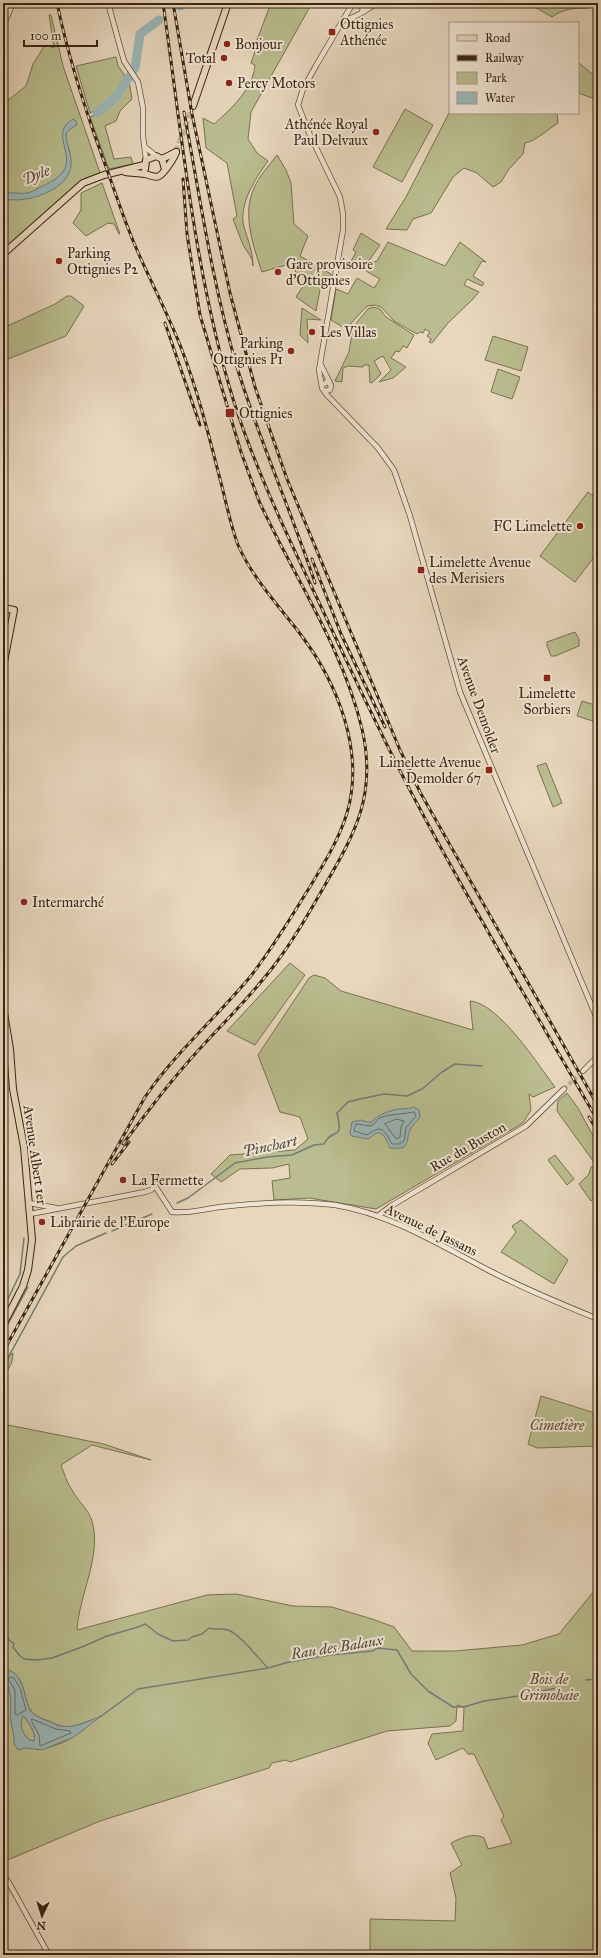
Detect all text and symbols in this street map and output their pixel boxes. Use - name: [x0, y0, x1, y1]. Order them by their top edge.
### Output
- place label: Ottignies Athénée: [339, 16, 393, 49]
- scale bar: [24, 22, 97, 48]
- legend: [449, 22, 579, 114]
- marker: Ottignies Athénée: [327, 27, 337, 37]
- text: 100 m: [30, 29, 61, 43]
- text: Road: [485, 31, 511, 45]
- place label: Bonjour: [235, 36, 283, 53]
- marker: Bonjour: [222, 39, 232, 49]
- place label: Total: [186, 50, 216, 67]
- text: Railway: [485, 51, 524, 65]
- marker: Total: [219, 53, 229, 63]
- text: Park: [485, 71, 507, 85]
- place label: Percy Motors: [237, 75, 315, 92]
- marker: Percy Motors: [224, 78, 234, 88]
- text: Water: [485, 91, 515, 105]
- place label: Athénée Royal Paul Delvaux: [284, 116, 369, 149]
- marker: Athénée Royal Paul Delvaux: [371, 127, 381, 137]
- water label: Dyle: [20, 161, 53, 189]
- place label: Parking Ottignies P2: [67, 245, 138, 278]
- marker: Parking Ottignies P2: [54, 256, 64, 266]
- place label: Gare provisoire d'Ottignies: [286, 256, 373, 289]
- marker: Gare provisoire d'Ottignies: [273, 267, 283, 277]
- place label: Les Villas: [320, 324, 376, 341]
- marker: Les Villas: [307, 327, 317, 337]
- place label: Parking Ottignies P1: [213, 335, 283, 368]
- marker: Parking Ottignies P1: [286, 346, 296, 356]
- place label: Ottignies: [239, 405, 292, 422]
- marker: Ottignies: [224, 407, 236, 419]
- place label: FC Limelette: [493, 518, 572, 535]
- marker: FC Limelette: [575, 521, 585, 531]
- place label: Limelette Avenue des Merisiers: [429, 554, 531, 587]
- marker: Limelette Avenue des Merisiers: [416, 565, 426, 575]
- street label: Avenue Demolder: [453, 653, 505, 757]
- marker: Limelette Sorbiers: [542, 673, 552, 683]
- place label: Limelette Sorbiers: [518, 685, 576, 718]
- place label: Limelette Avenue Demolder 67: [379, 754, 481, 787]
- marker: Limelette Avenue Demolder 67: [484, 765, 494, 775]
- place label: Intermarché: [32, 894, 104, 911]
- marker: Intermarché: [19, 897, 29, 907]
- street label: Avenue Albert 1er: [19, 1103, 51, 1207]
- street label: Rue du Buston: [427, 1118, 509, 1176]
- water label: Pinchart: [241, 1131, 300, 1160]
- place label: La Fermette: [131, 1172, 204, 1189]
- marker: La Fermette: [118, 1175, 128, 1185]
- street label: Avenue de Jassans: [381, 1200, 480, 1261]
- place label: Librairie de l'Europe: [50, 1214, 170, 1231]
- marker: Librairie de l'Europe: [37, 1217, 47, 1227]
- park label: Cimetière: [530, 1417, 585, 1434]
- water label: Rau des Balaux: [289, 1631, 385, 1663]
- park label: Bois de Grimohaie: [520, 1671, 579, 1704]
- north arrow: [22, 1896, 62, 1936]
- text: N: [36, 1919, 46, 1932]

